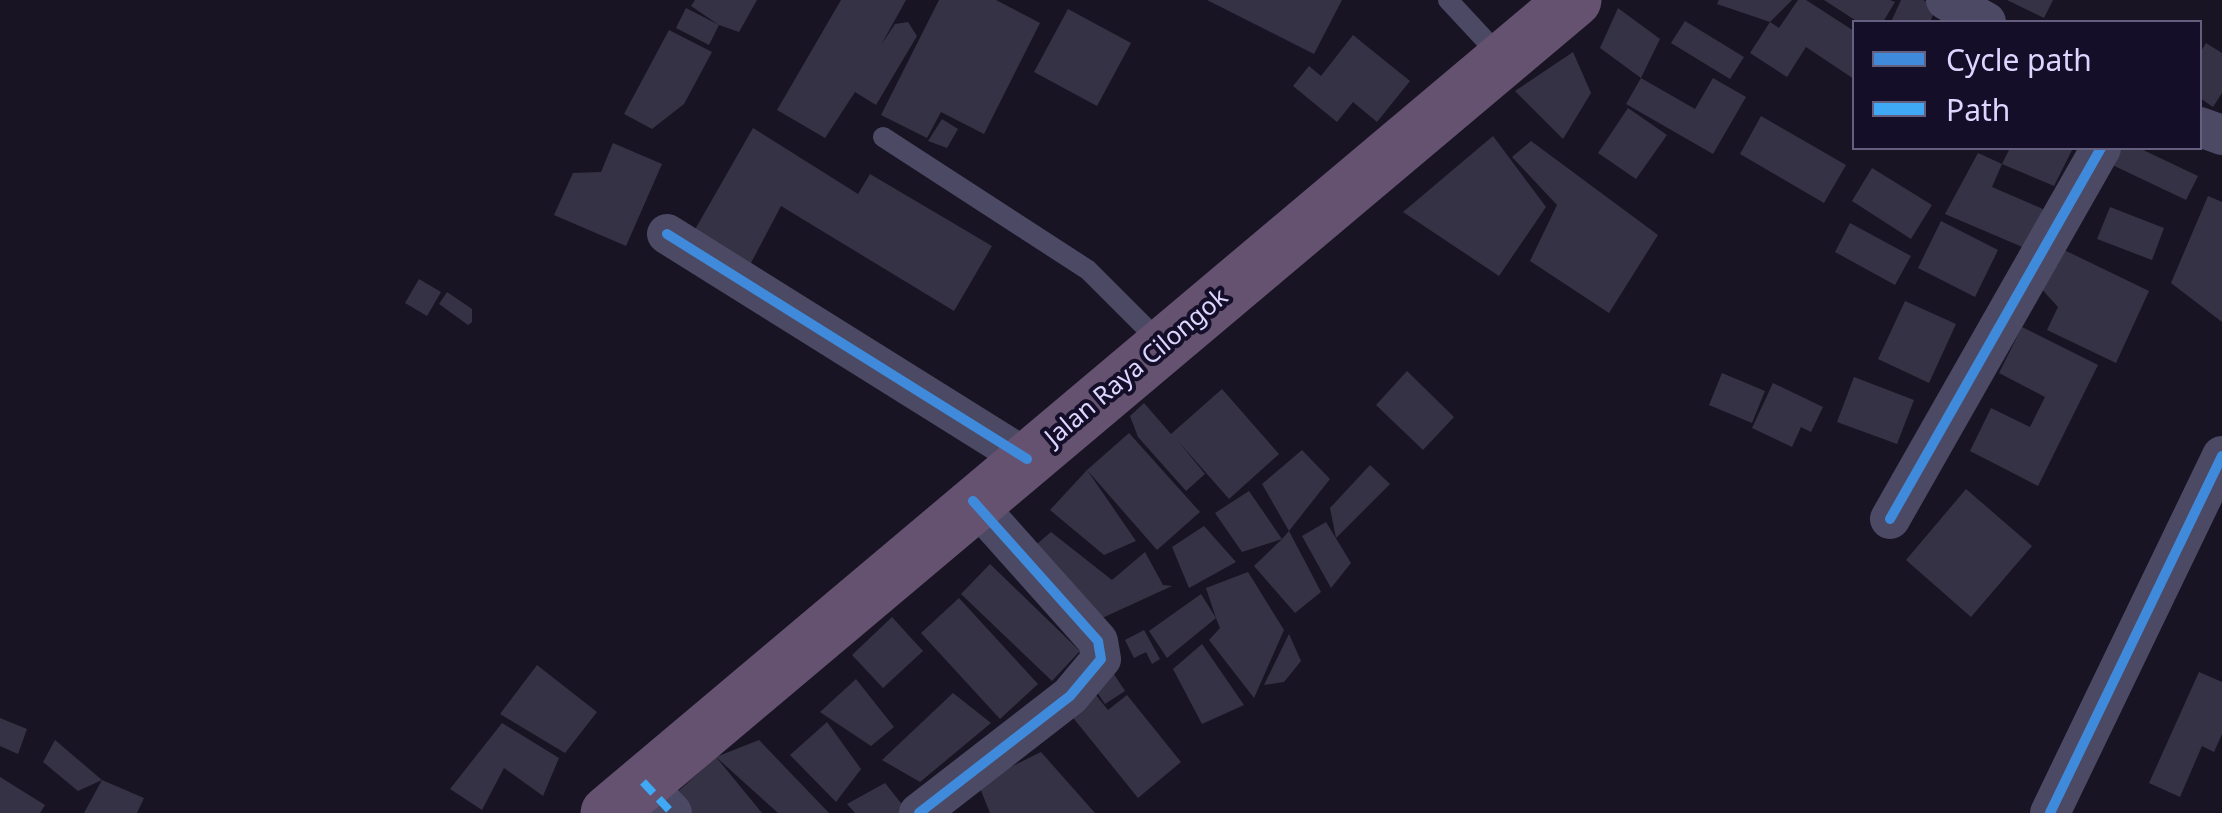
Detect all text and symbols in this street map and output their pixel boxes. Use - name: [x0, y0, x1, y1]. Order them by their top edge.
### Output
- legend: [1852, 20, 2202, 150]
- text: Cycle path: [1946, 39, 2092, 80]
- text: Path: [1946, 89, 2010, 130]
- street label: Jalan Raya Cilongok: [1040, 283, 1234, 453]

